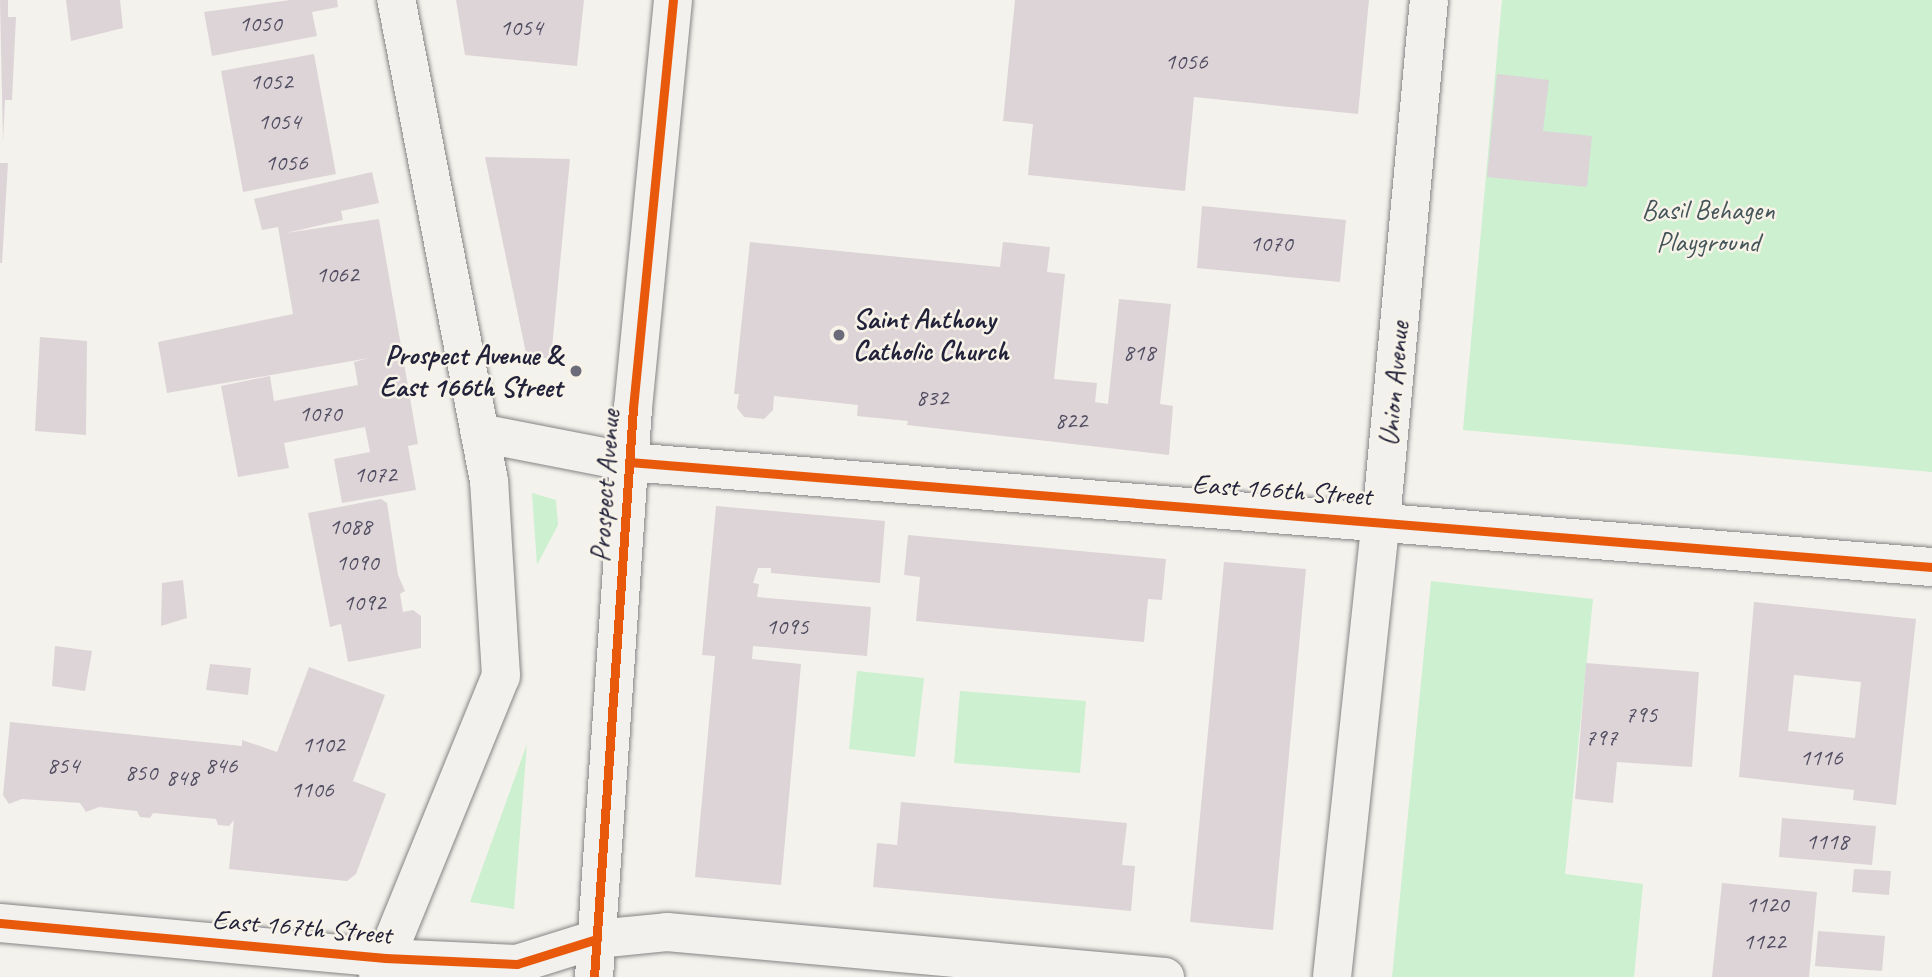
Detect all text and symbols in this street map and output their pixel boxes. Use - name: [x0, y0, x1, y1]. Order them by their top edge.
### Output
- house number: 1050: [238, 10, 282, 38]
- house number: 1054: [499, 14, 543, 42]
- house number: 1056: [1164, 48, 1208, 76]
- house number: 1052: [249, 68, 293, 96]
- house number: 1054: [257, 108, 301, 136]
- house number: 1056: [264, 149, 308, 177]
- park label: Basil Behagen Playground: [1642, 193, 1774, 259]
- house number: 1070: [1249, 230, 1293, 258]
- house number: 1062: [315, 261, 359, 289]
- place label: Saint Anthony Catholic Church: [853, 302, 1010, 368]
- street label: Union Avenue: [1372, 320, 1416, 448]
- marker: Saint Anthony Catholic Church: [831, 327, 847, 343]
- place label: Prospect Avenue & East 166th Street: [379, 338, 562, 404]
- house number: 818: [1123, 339, 1155, 367]
- marker: Prospect Avenue & East 166th Street: [568, 363, 584, 379]
- house number: 832: [916, 384, 948, 412]
- house number: 1070: [298, 400, 342, 428]
- house number: 822: [1055, 407, 1087, 435]
- street label: Prospect Avenue: [583, 409, 627, 563]
- house number: 1072: [353, 461, 397, 489]
- street label: East 166th Street: [1191, 467, 1373, 513]
- house number: 1088: [328, 513, 372, 541]
- house number: 1090: [335, 549, 379, 577]
- house number: 1092: [342, 589, 386, 617]
- house number: 1095: [765, 613, 809, 641]
- house number: 795: [1625, 701, 1657, 729]
- house number: 797: [1585, 724, 1617, 752]
- house number: 1102: [301, 731, 345, 759]
- house number: 1116: [1799, 744, 1843, 772]
- house number: 854: [47, 752, 79, 780]
- house number: 846: [205, 752, 237, 780]
- house number: 850: [125, 759, 157, 787]
- house number: 848: [166, 764, 198, 792]
- house number: 1106: [290, 776, 334, 804]
- house number: 1118: [1805, 828, 1849, 856]
- house number: 1120: [1745, 891, 1789, 919]
- street label: East 167th Street: [211, 902, 393, 952]
- house number: 1122: [1742, 928, 1786, 956]

